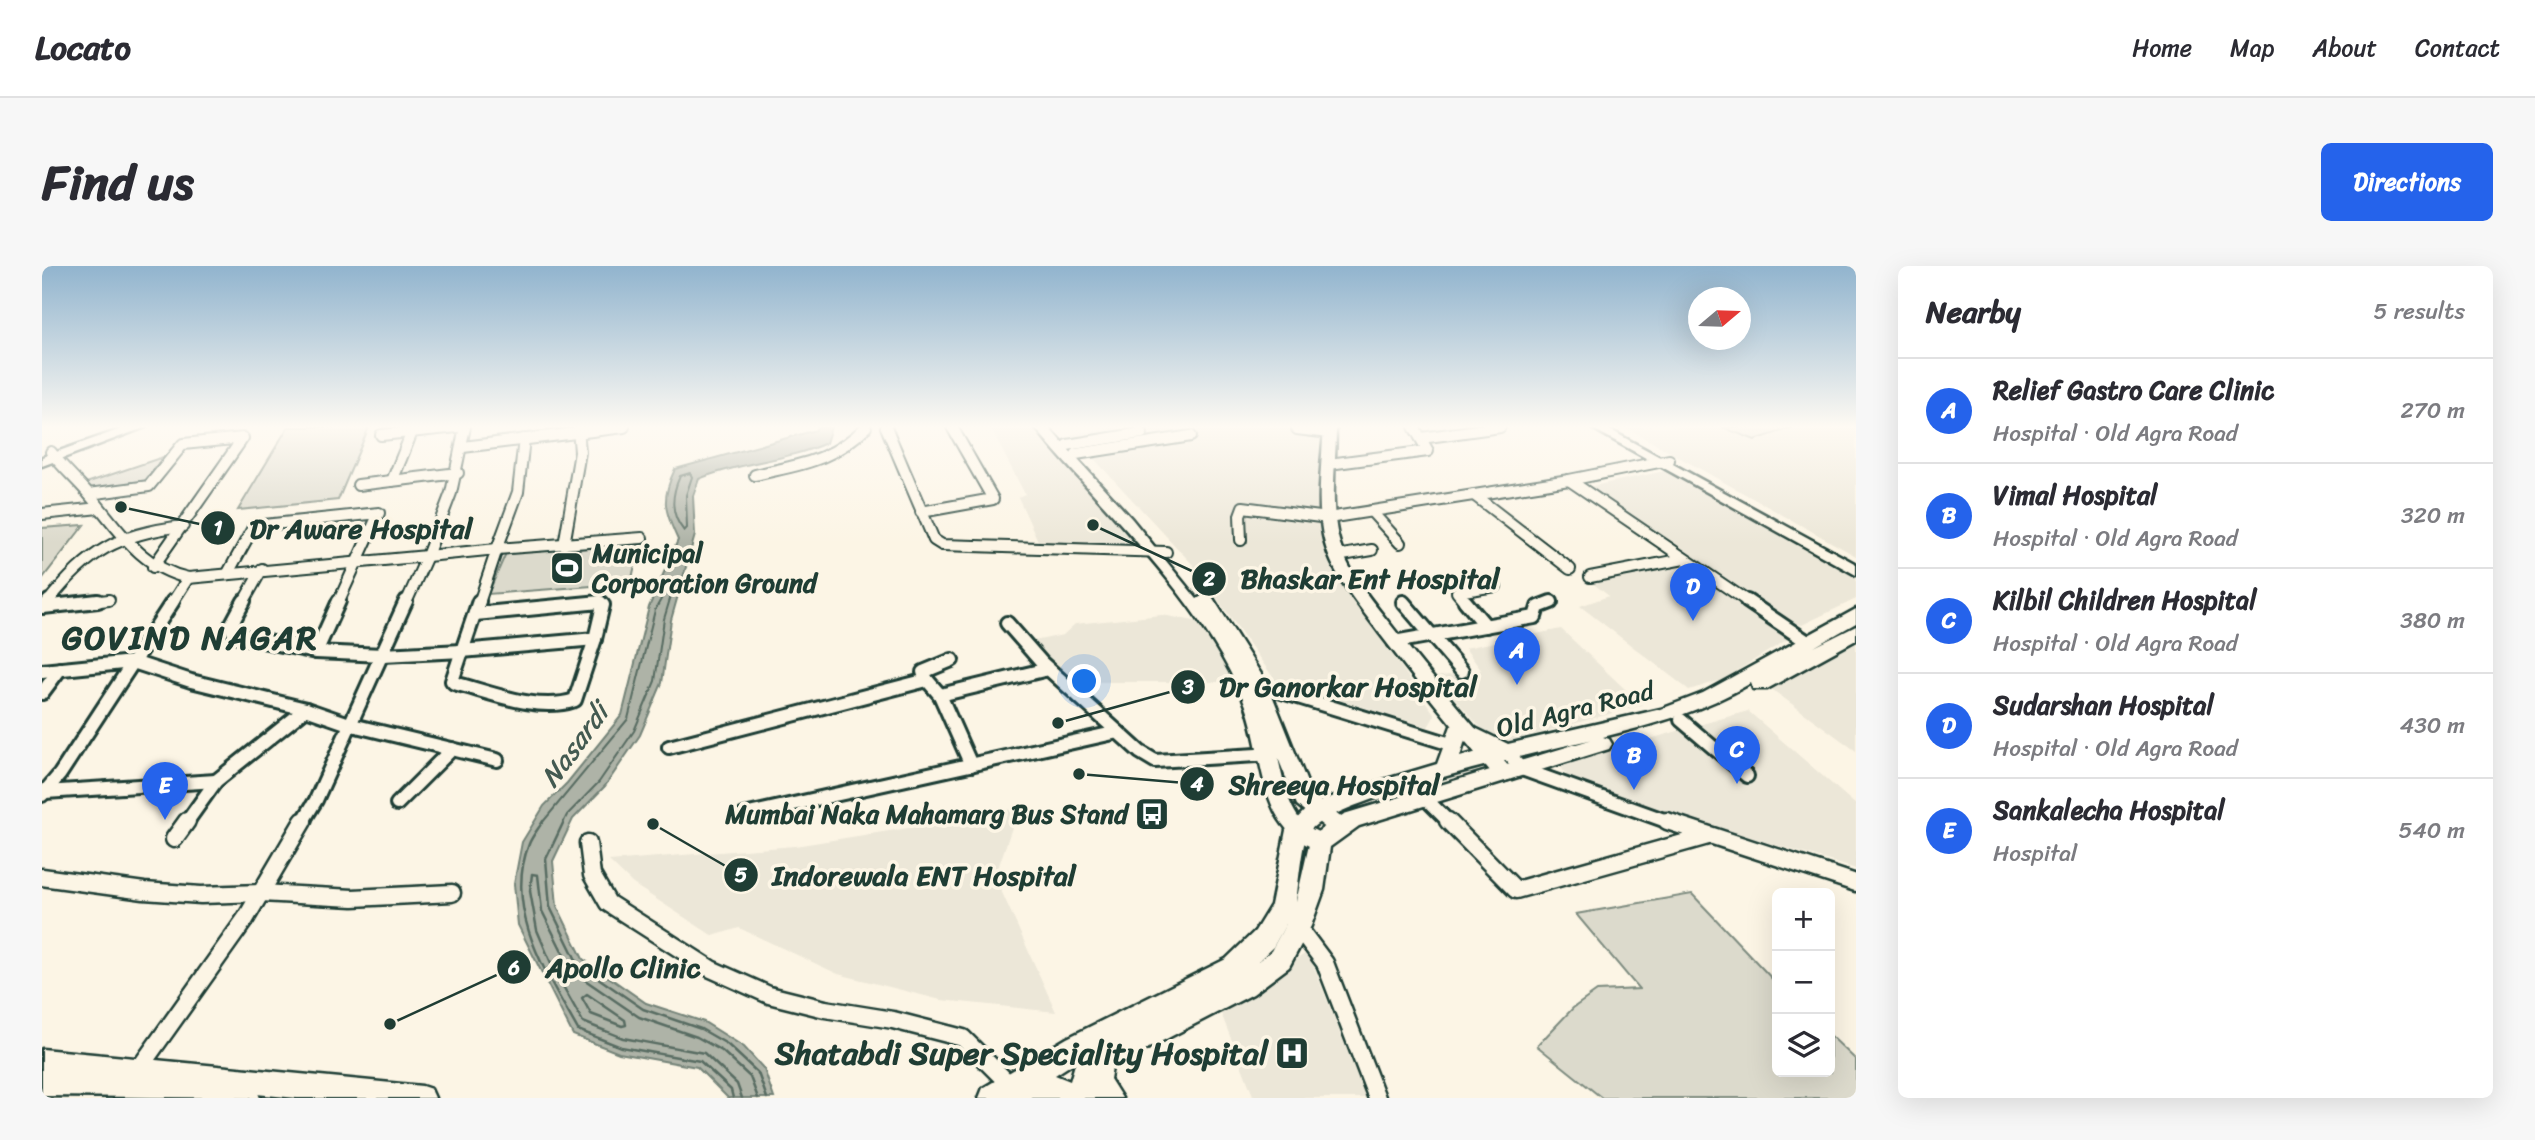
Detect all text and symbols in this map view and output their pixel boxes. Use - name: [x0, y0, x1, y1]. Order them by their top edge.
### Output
- text: Locato: [35, 19, 131, 77]
- text: Home: [2132, 27, 2192, 69]
- text: Map: [2230, 27, 2274, 69]
- text: About: [2312, 27, 2377, 69]
- text: Contact: [2415, 27, 2500, 69]
- text: Find us: [42, 139, 194, 226]
- button: Directions: [2321, 143, 2493, 221]
- text: Nearby: [1926, 285, 2021, 339]
- north arrow: [1688, 287, 1751, 350]
- text: 5 results: [2374, 291, 2465, 332]
- text: Relief Gastro Care Clinic: [1993, 367, 2274, 413]
- text: A: [1941, 390, 1957, 431]
- text: 270 m: [2400, 390, 2465, 431]
- text: Hospital · Old Agra Road: [1993, 413, 2238, 454]
- text: Vimal Hospital: [1993, 472, 2157, 518]
- text: B: [1942, 495, 1956, 536]
- text: 320 m: [2401, 495, 2465, 536]
- callout: Dr Aware Hospital: [201, 504, 487, 553]
- text: Dr Aware Hospital: [250, 504, 473, 553]
- text: 1: [213, 509, 223, 547]
- text: Hospital · Old Agra Road: [1993, 518, 2238, 559]
- place label: Municipal Corporation Ground: [591, 530, 819, 606]
- sports icon: Municipal Corporation Ground: [548, 549, 586, 587]
- callout: Bhaskar Ent Hospital: [1191, 554, 1514, 603]
- text: Bhaskar Ent Hospital: [1241, 554, 1500, 603]
- text: 2: [1202, 560, 1215, 598]
- pin: D: [1670, 563, 1716, 621]
- text: Kilbil Children Hospital: [1993, 577, 2257, 623]
- text: C: [1942, 600, 1956, 641]
- text: 380 m: [2400, 600, 2465, 641]
- district label: GOVIND NAGAR: [62, 609, 318, 667]
- text: Hospital · Old Agra Road: [1993, 623, 2238, 664]
- pin: A: [1494, 627, 1540, 685]
- callout: Dr Ganorkar Hospital: [1170, 662, 1492, 711]
- text: Dr Ganorkar Hospital: [1219, 662, 1478, 711]
- your location: [1067, 664, 1101, 698]
- street label: Old Agra Road: [1491, 667, 1661, 751]
- text: 3: [1181, 668, 1194, 706]
- text: Sudarshan Hospital: [1993, 682, 2214, 728]
- water label: Nasardi: [527, 688, 625, 798]
- text: D: [1942, 705, 1956, 746]
- text: 430 m: [2400, 705, 2465, 746]
- pin: C: [1714, 726, 1760, 784]
- text: Hospital · Old Agra Road: [1993, 728, 2238, 769]
- pin: B: [1611, 732, 1657, 790]
- callout: Shreeya Hospital: [1179, 759, 1453, 808]
- text: Shreeya Hospital: [1228, 760, 1440, 809]
- pin: E: [142, 762, 188, 820]
- text: 4: [1189, 765, 1204, 803]
- text: Sankalecha Hospital: [1993, 787, 2225, 833]
- place label: Mumbai Naka Mahamarg Bus Stand: [724, 791, 1130, 837]
- bus stop icon: Mumbai Naka Mahamarg Bus Stand: [1133, 795, 1171, 833]
- text: E: [1943, 810, 1955, 851]
- text: 540 m: [2398, 810, 2465, 851]
- text: Hospital: [1993, 833, 2077, 874]
- callout: Indorewala ENT Hospital: [724, 850, 1090, 899]
- text: Indorewala ENT Hospital: [770, 851, 1077, 900]
- text: 5: [735, 856, 748, 894]
- map controls: [1772, 888, 1835, 1077]
- button: +: [1772, 888, 1835, 951]
- callout: Apollo Clinic: [497, 943, 715, 992]
- text: Apollo Clinic: [545, 943, 701, 992]
- text: 6: [507, 949, 520, 987]
- button: −: [1772, 951, 1835, 1014]
- button: layers: [1772, 1014, 1835, 1077]
- place label: Shatabdi Super Speciality Hospital: [774, 1025, 1270, 1082]
- hospital icon: Shatabdi Super Speciality Hospital: [1273, 1034, 1311, 1072]

